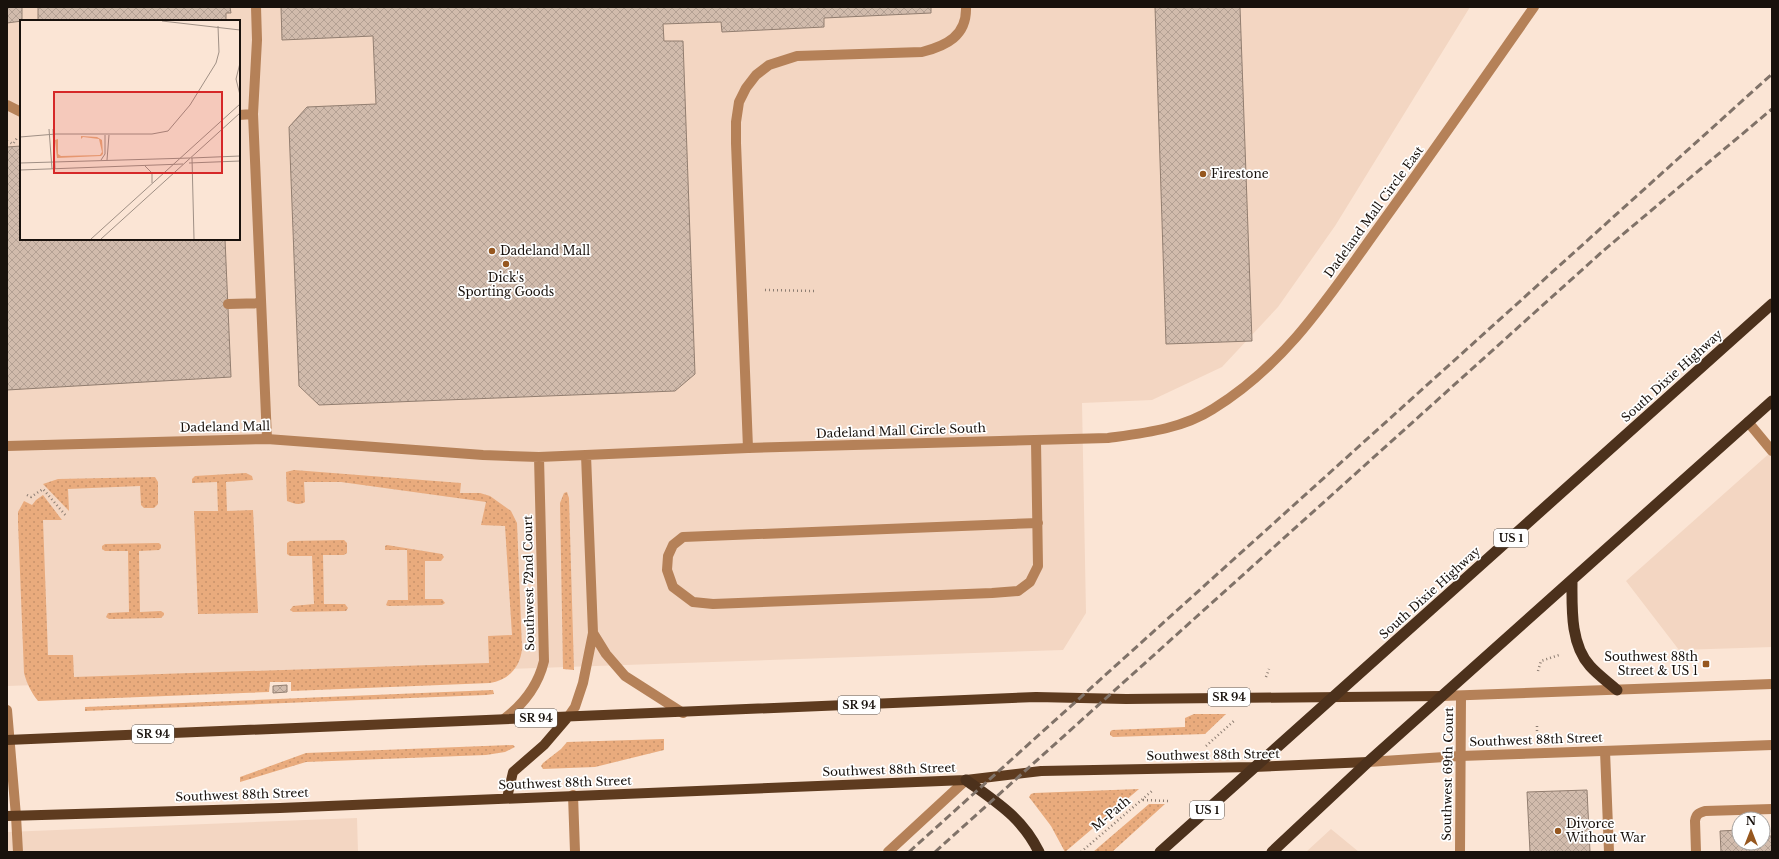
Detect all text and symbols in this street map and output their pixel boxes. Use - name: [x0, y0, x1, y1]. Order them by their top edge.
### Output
- inset map: [20, 20, 240, 240]
- street label: Dadeland Mall Circle East: [1321, 143, 1427, 280]
- place label: Firestone: [1211, 166, 1269, 181]
- marker: Firestone: [1198, 169, 1208, 179]
- place label: Dadeland Mall: [500, 243, 590, 258]
- marker: Dadeland Mall: [487, 246, 497, 256]
- marker: Dick's Sporting Goods: [501, 259, 511, 269]
- place label: Dick's Sporting Goods: [458, 270, 554, 299]
- street label: South Dixie Highway: [1618, 326, 1726, 425]
- street label: Dadeland Mall: [180, 418, 270, 435]
- street label: Dadeland Mall Circle South: [816, 420, 986, 441]
- street label: Southwest 72nd Court: [520, 515, 537, 651]
- road number: US 1: [1494, 529, 1528, 547]
- street label: South Dixie Highway: [1376, 543, 1484, 642]
- place label: Southwest 88th Street & US 1: [1604, 649, 1698, 678]
- marker: Southwest 88th Street & US 1: [1701, 659, 1711, 669]
- road number: SR 94: [1208, 688, 1250, 706]
- road number: SR 94: [838, 696, 880, 714]
- street label: Southwest 69th Court: [1439, 706, 1456, 841]
- road number: SR 94: [515, 709, 557, 727]
- road number: SR 94: [132, 725, 174, 743]
- street label: Southwest 88th Street: [1469, 730, 1603, 749]
- street label: Southwest 88th Street: [1146, 746, 1280, 763]
- street label: Southwest 88th Street: [822, 760, 956, 779]
- street label: Southwest 88th Street: [498, 773, 632, 792]
- street label: Southwest 88th Street: [175, 785, 309, 804]
- street label: M-Path: [1088, 793, 1133, 834]
- road number: US 1: [1190, 801, 1224, 819]
- north arrow: [1731, 811, 1771, 851]
- text: N: [1746, 814, 1757, 828]
- place label: Divorce Without War: [1565, 816, 1646, 845]
- marker: Divorce Without War: [1553, 826, 1563, 836]

